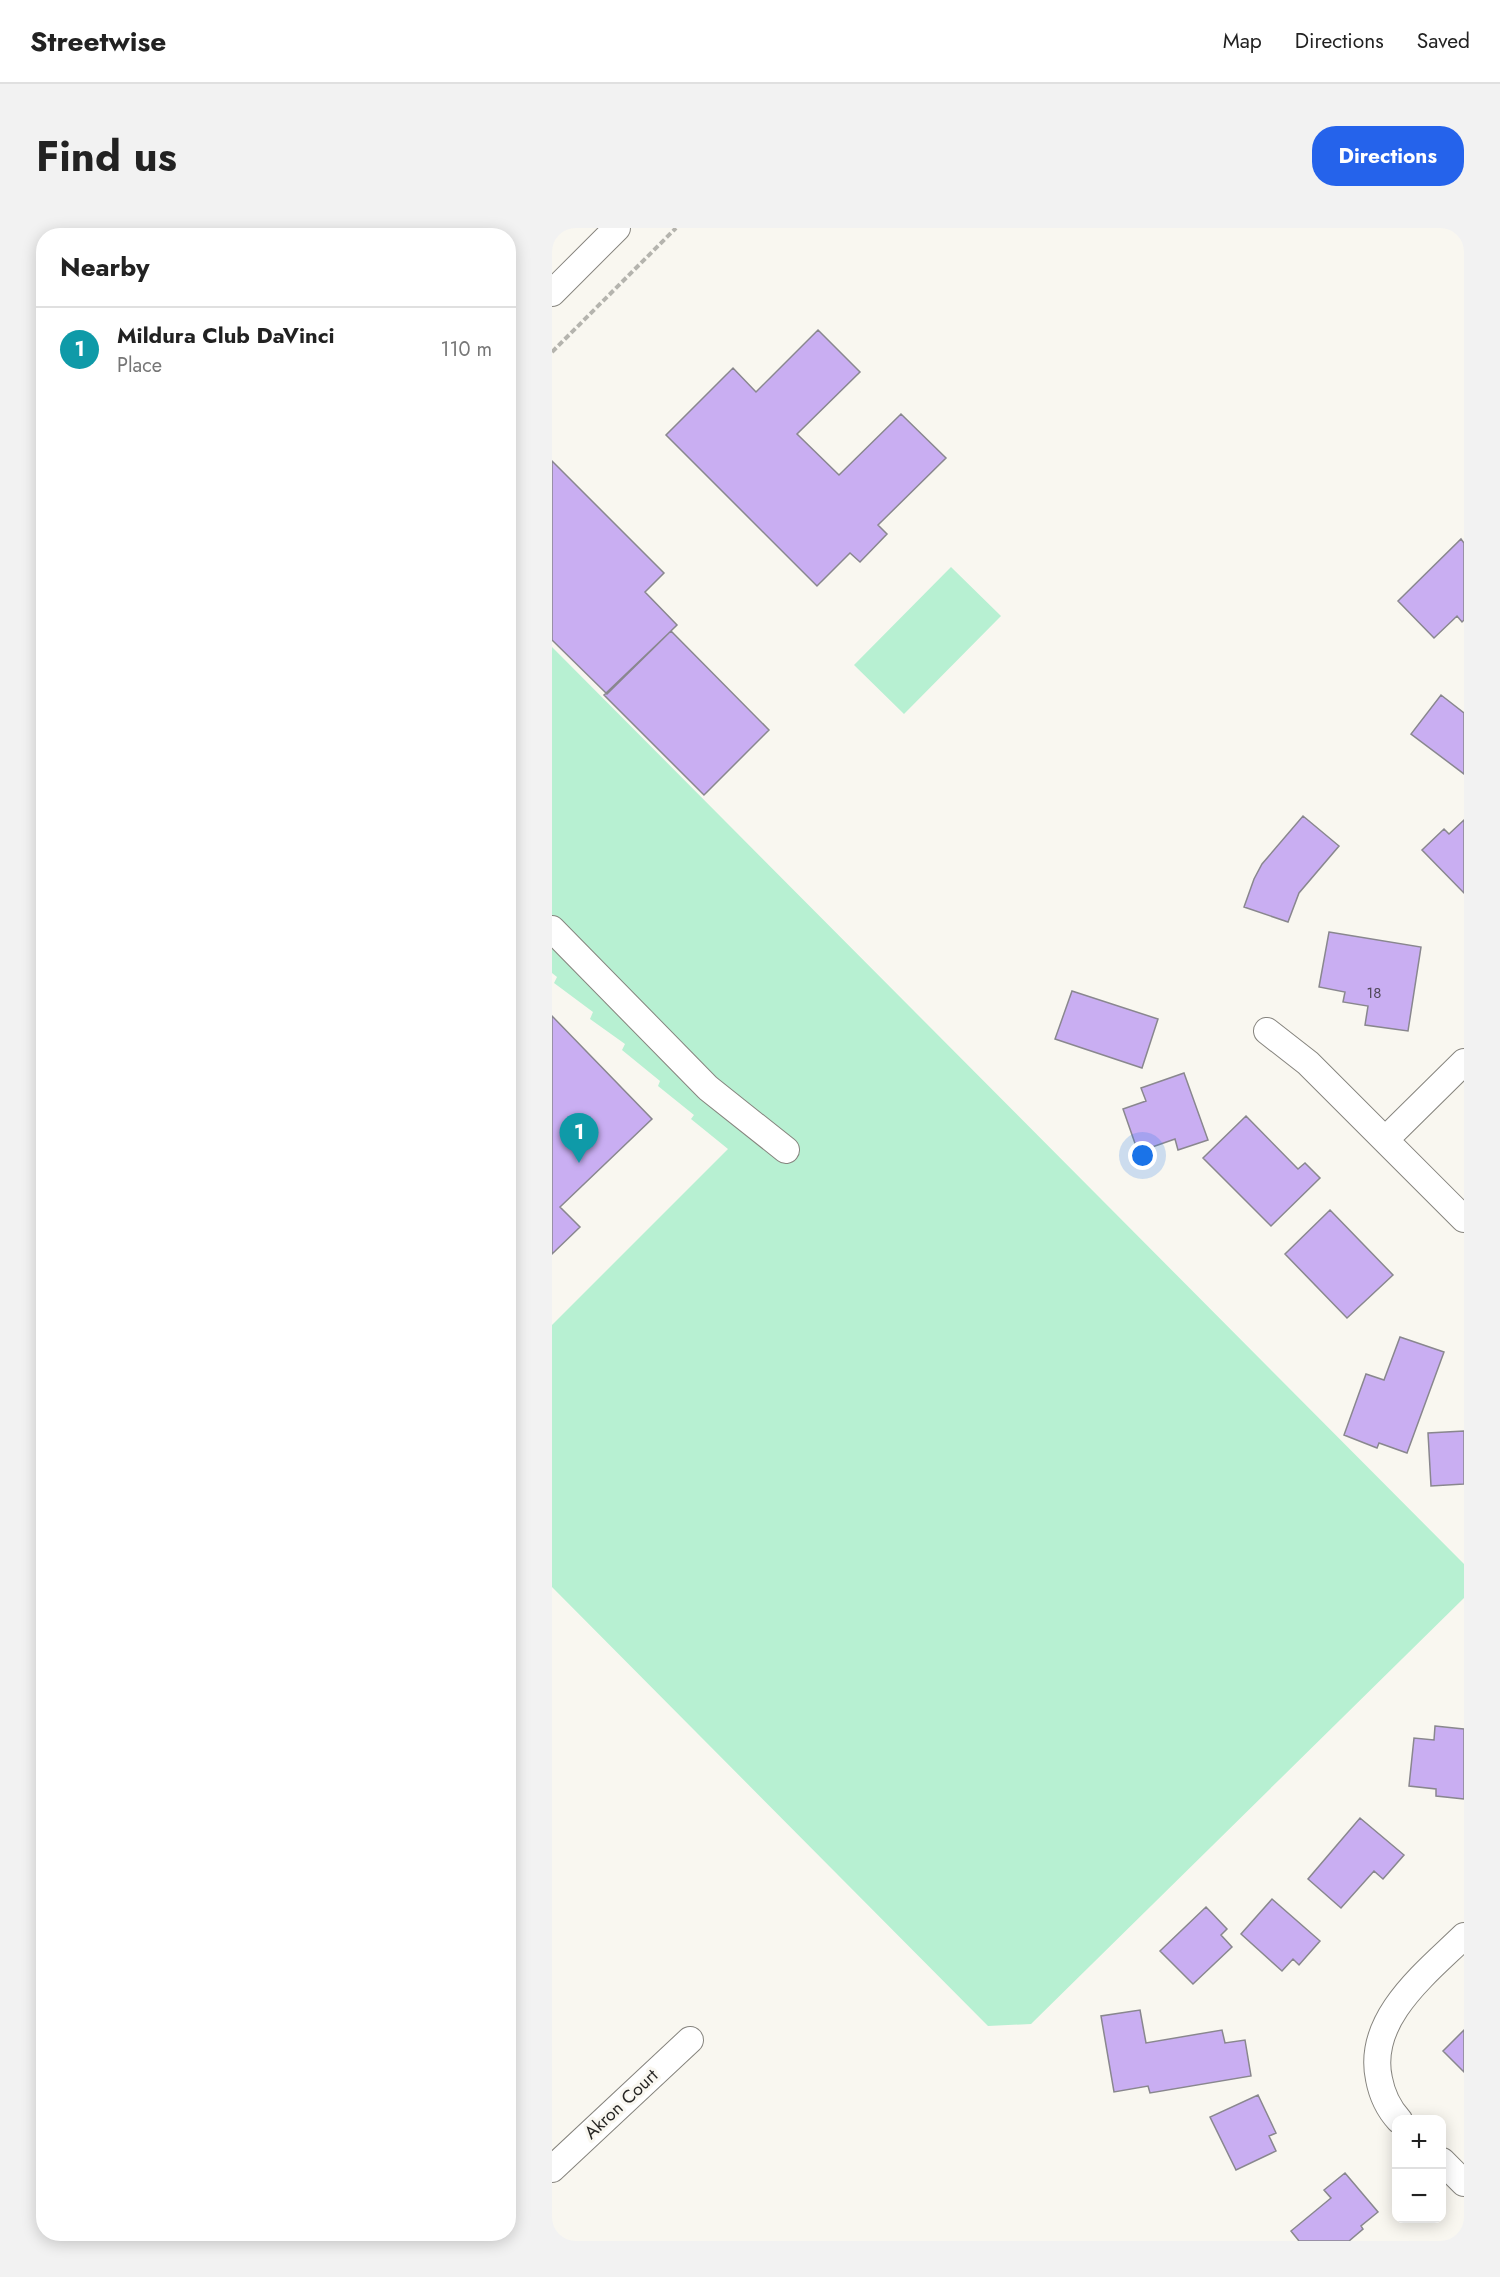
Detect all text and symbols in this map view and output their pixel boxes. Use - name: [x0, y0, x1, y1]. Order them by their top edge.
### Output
- text: Streetwise: [30, 21, 166, 62]
- text: Map: [1223, 26, 1262, 56]
- text: Directions: [1295, 26, 1384, 56]
- text: Saved: [1417, 26, 1470, 56]
- text: Find us: [36, 126, 177, 187]
- button: Directions: [1312, 126, 1464, 186]
- text: Nearby: [60, 248, 149, 286]
- text: Mildura Club DaVinci: [117, 319, 335, 351]
- text: 1: [74, 335, 85, 364]
- text: 110 m: [440, 335, 492, 364]
- text: Place: [117, 351, 162, 380]
- house number: 18: [1367, 982, 1381, 1004]
- pin: 1: [560, 1114, 598, 1163]
- your location: [1128, 1141, 1157, 1170]
- street label: Akron Court: [578, 2062, 664, 2145]
- map controls: [1392, 2115, 1446, 2223]
- button: +: [1392, 2115, 1446, 2169]
- button: −: [1392, 2169, 1446, 2223]

